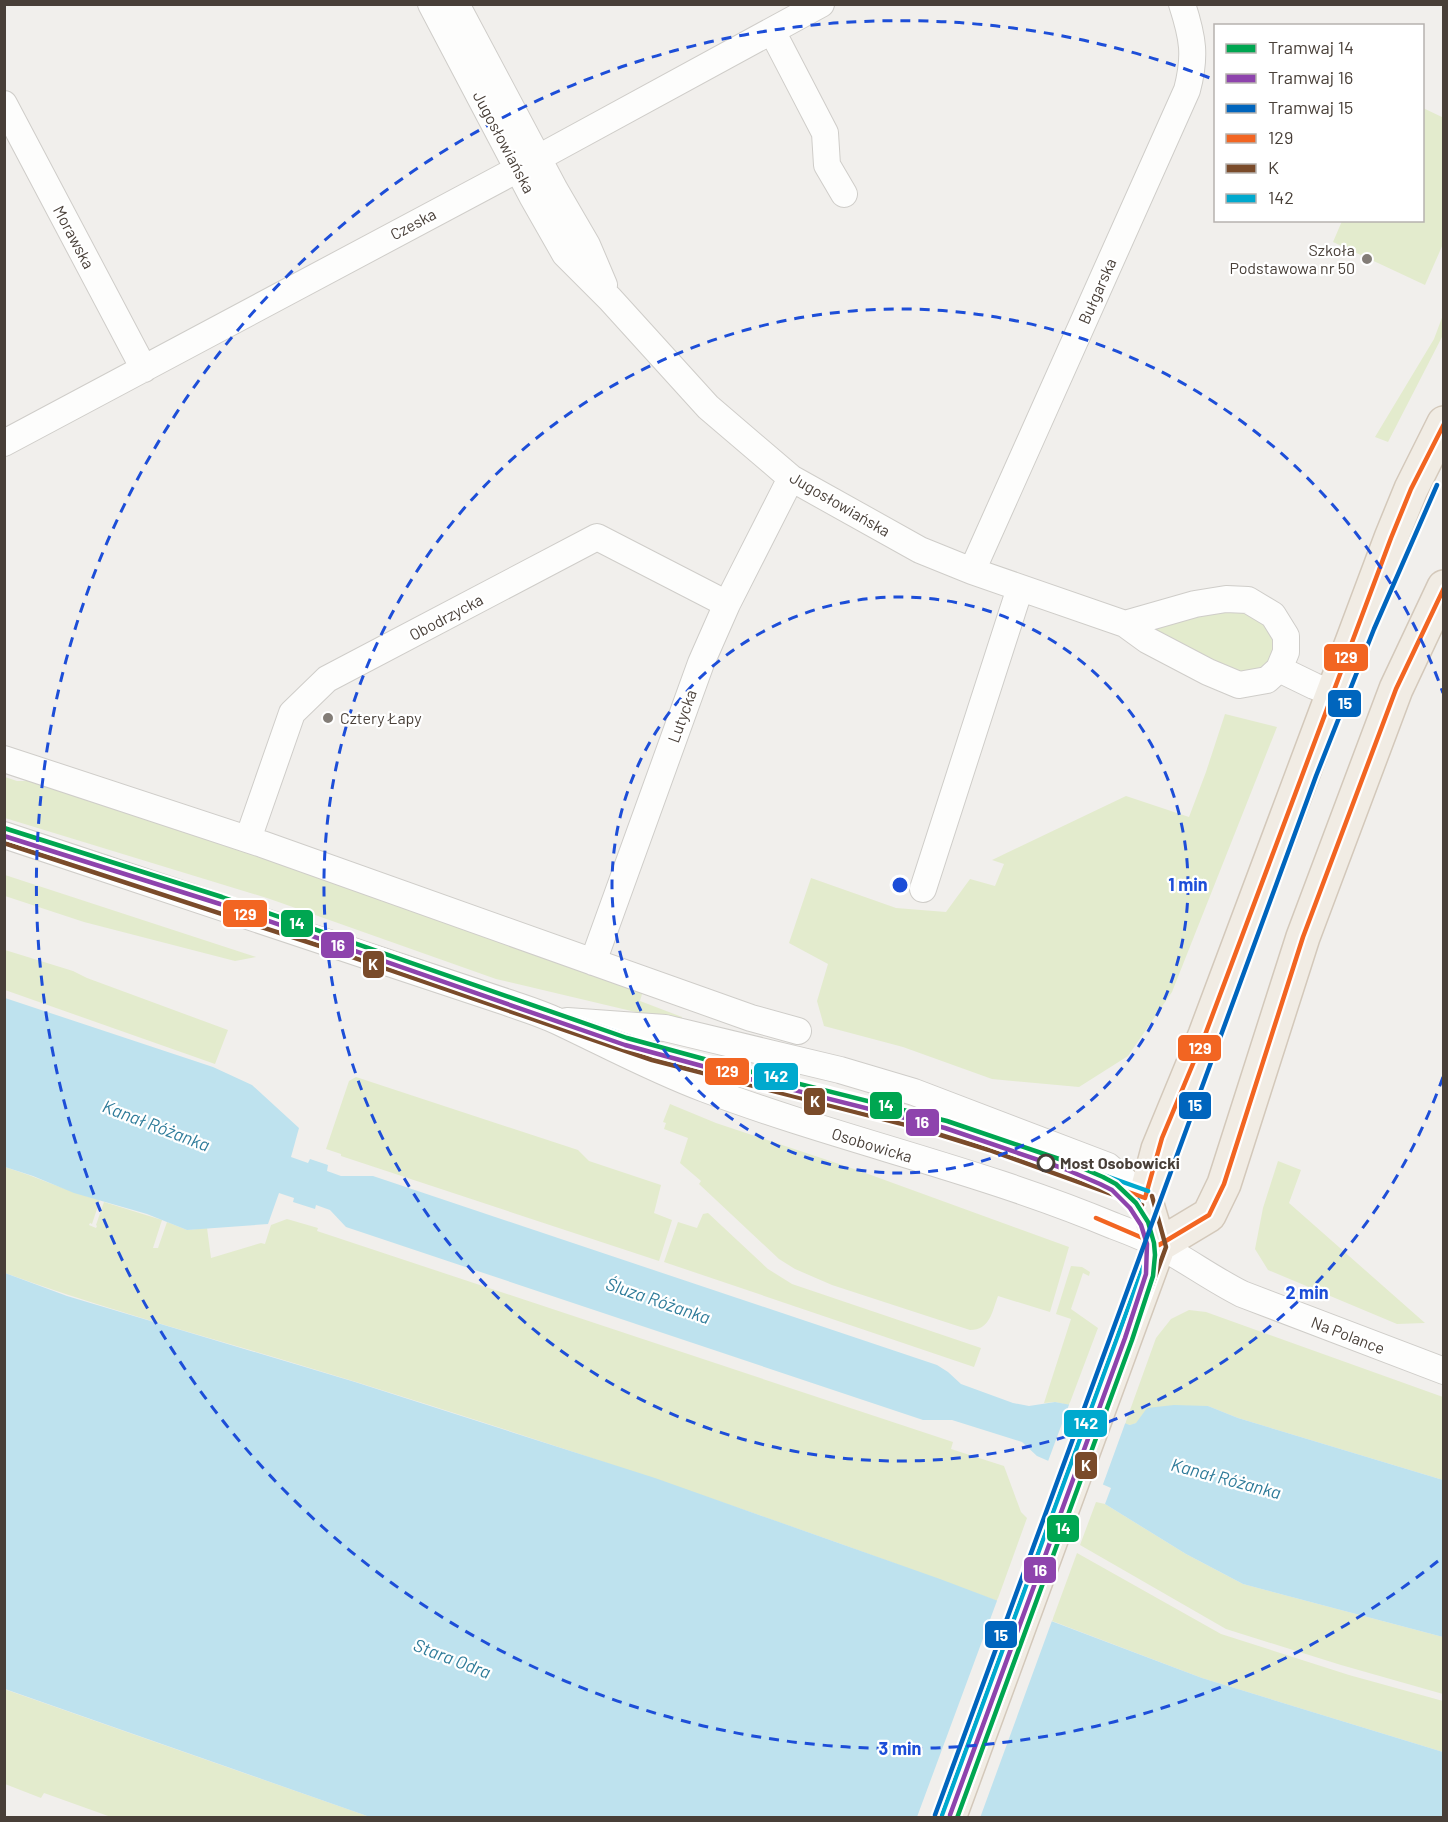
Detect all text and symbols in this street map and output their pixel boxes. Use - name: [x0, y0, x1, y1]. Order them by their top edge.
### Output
- legend: [1214, 24, 1424, 222]
- text: Tramwaj 14: [1268, 36, 1354, 58]
- text: Tramwaj 16: [1268, 66, 1353, 88]
- street label: Jugosłowiańska: [470, 87, 539, 196]
- text: Tramwaj 15: [1268, 96, 1353, 118]
- text: 129: [1268, 126, 1293, 148]
- text: K: [1268, 156, 1279, 178]
- text: 142: [1268, 186, 1294, 208]
- street label: Morawska: [50, 202, 99, 272]
- street label: Czeska: [387, 204, 439, 243]
- place label: Szkoła Podstawowa nr 50: [1229, 240, 1355, 277]
- marker: Szkoła Podstawowa nr 50: [1360, 252, 1374, 266]
- street label: Bułgarska: [1074, 255, 1119, 327]
- street label: Jugosłowiańska: [787, 467, 894, 540]
- street label: Obodrzycka: [406, 589, 486, 644]
- line badge: 129: [1323, 643, 1369, 672]
- text: 129: [1334, 647, 1358, 666]
- street label: Lutycka: [663, 687, 700, 745]
- line badge: 15: [1327, 689, 1362, 718]
- text: 15: [1338, 693, 1353, 712]
- place label: Cztery Łapy: [340, 708, 422, 727]
- marker: Cztery Łapy: [321, 711, 335, 725]
- text: 1 min: [1168, 873, 1208, 895]
- centre of rings: [890, 875, 910, 895]
- line badge: 129: [222, 899, 268, 928]
- text: 129: [233, 904, 257, 923]
- line badge: 14: [280, 909, 314, 938]
- text: 14: [289, 913, 305, 932]
- line badge: 16: [320, 931, 355, 959]
- text: 16: [331, 935, 346, 954]
- line badge: K: [362, 950, 385, 979]
- text: K: [368, 954, 378, 973]
- line badge: 129: [1177, 1034, 1222, 1062]
- text: 129: [1188, 1038, 1212, 1057]
- line badge: 129: [704, 1057, 750, 1086]
- text: 129: [715, 1061, 739, 1080]
- line badge: 142: [753, 1062, 799, 1091]
- text: 142: [764, 1066, 788, 1085]
- line badge: K: [803, 1087, 826, 1116]
- text: K: [810, 1091, 820, 1110]
- line badge: 14: [869, 1091, 903, 1120]
- line badge: 15: [1178, 1091, 1212, 1120]
- water label: Kanał Różanka: [100, 1095, 213, 1156]
- text: 14: [878, 1095, 894, 1114]
- text: 15: [1188, 1095, 1203, 1114]
- line badge: 16: [905, 1108, 940, 1137]
- text: 16: [915, 1112, 930, 1131]
- street label: Osobowicka: [829, 1123, 915, 1166]
- place label: Most Osobowicki: [1060, 1153, 1180, 1172]
- marker: Most Osobowicki: [1037, 1154, 1055, 1172]
- water label: Śluza Różanka: [603, 1272, 713, 1328]
- text: 2 min: [1285, 1281, 1329, 1303]
- street label: Na Polance: [1309, 1312, 1388, 1357]
- line badge: 142: [1063, 1409, 1108, 1438]
- text: 142: [1074, 1413, 1098, 1432]
- line badge: K: [1074, 1451, 1098, 1480]
- water label: Kanał Różanka: [1169, 1453, 1284, 1503]
- text: K: [1081, 1455, 1091, 1474]
- line badge: 14: [1046, 1514, 1080, 1543]
- text: 14: [1055, 1518, 1071, 1537]
- line badge: 16: [1023, 1556, 1057, 1584]
- text: 16: [1033, 1560, 1048, 1579]
- line badge: 15: [984, 1620, 1018, 1649]
- text: 15: [994, 1625, 1009, 1644]
- water label: Stara Odra: [411, 1633, 494, 1683]
- text: 3 min: [879, 1737, 921, 1759]

